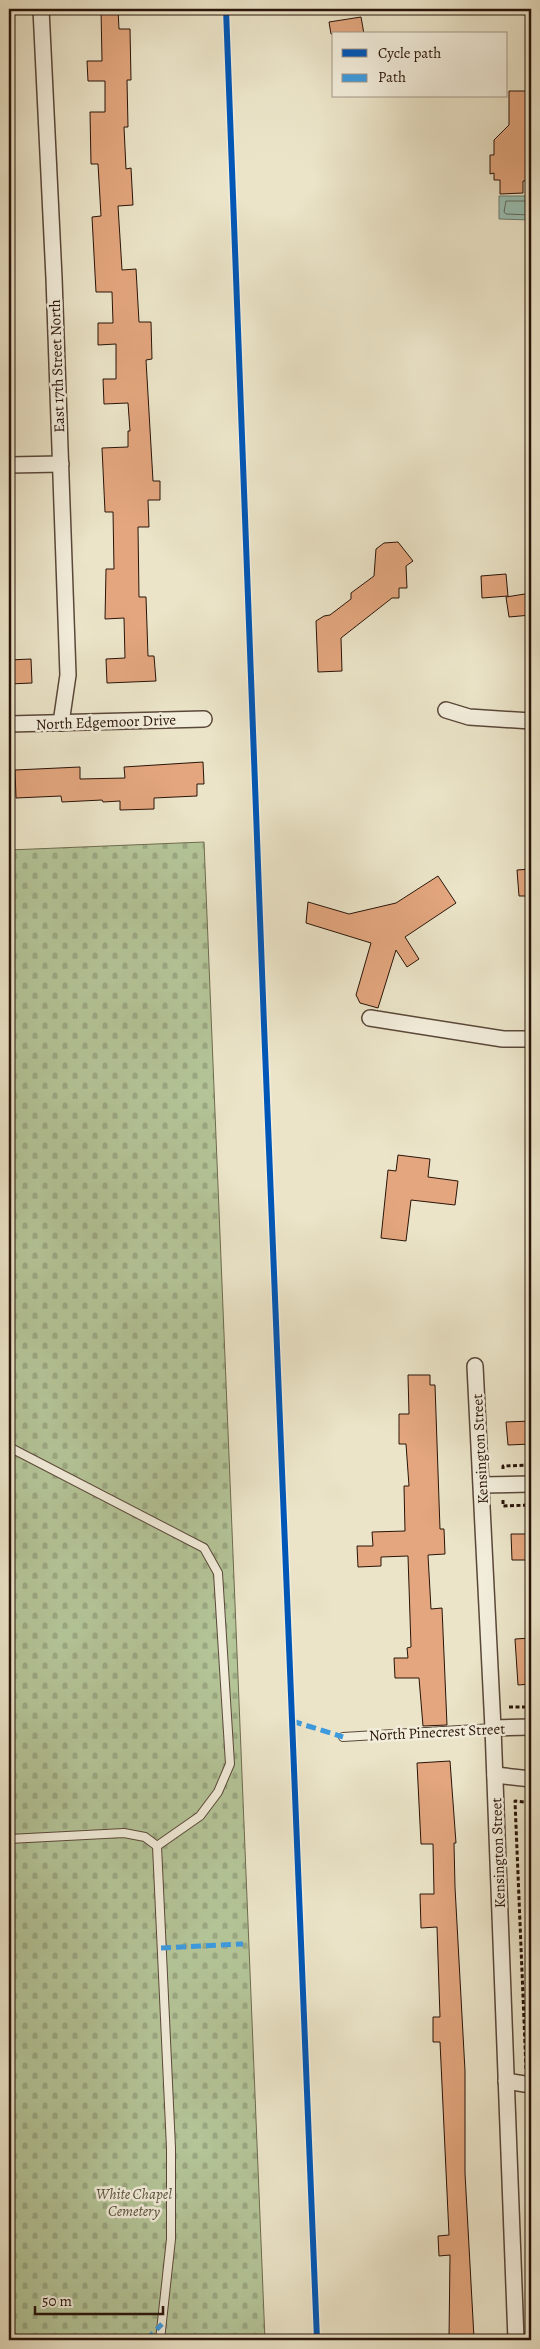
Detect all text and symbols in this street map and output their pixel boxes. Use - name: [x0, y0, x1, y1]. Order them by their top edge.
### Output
- legend: [332, 32, 508, 98]
- text: Cycle path: [378, 43, 441, 63]
- text: Path: [378, 67, 406, 87]
- street label: East 17th Street North: [45, 299, 69, 433]
- street label: North Edgemoor Drive: [36, 710, 177, 734]
- street label: Kensington Street: [467, 1393, 493, 1505]
- street label: North Pinecrest Street: [368, 1718, 506, 1746]
- street label: Kensington Street: [486, 1797, 510, 1909]
- park label: White Chapel Cemetery: [96, 2184, 172, 2221]
- scale bar: [35, 2284, 162, 2316]
- text: 50 m: [42, 2291, 72, 2311]

